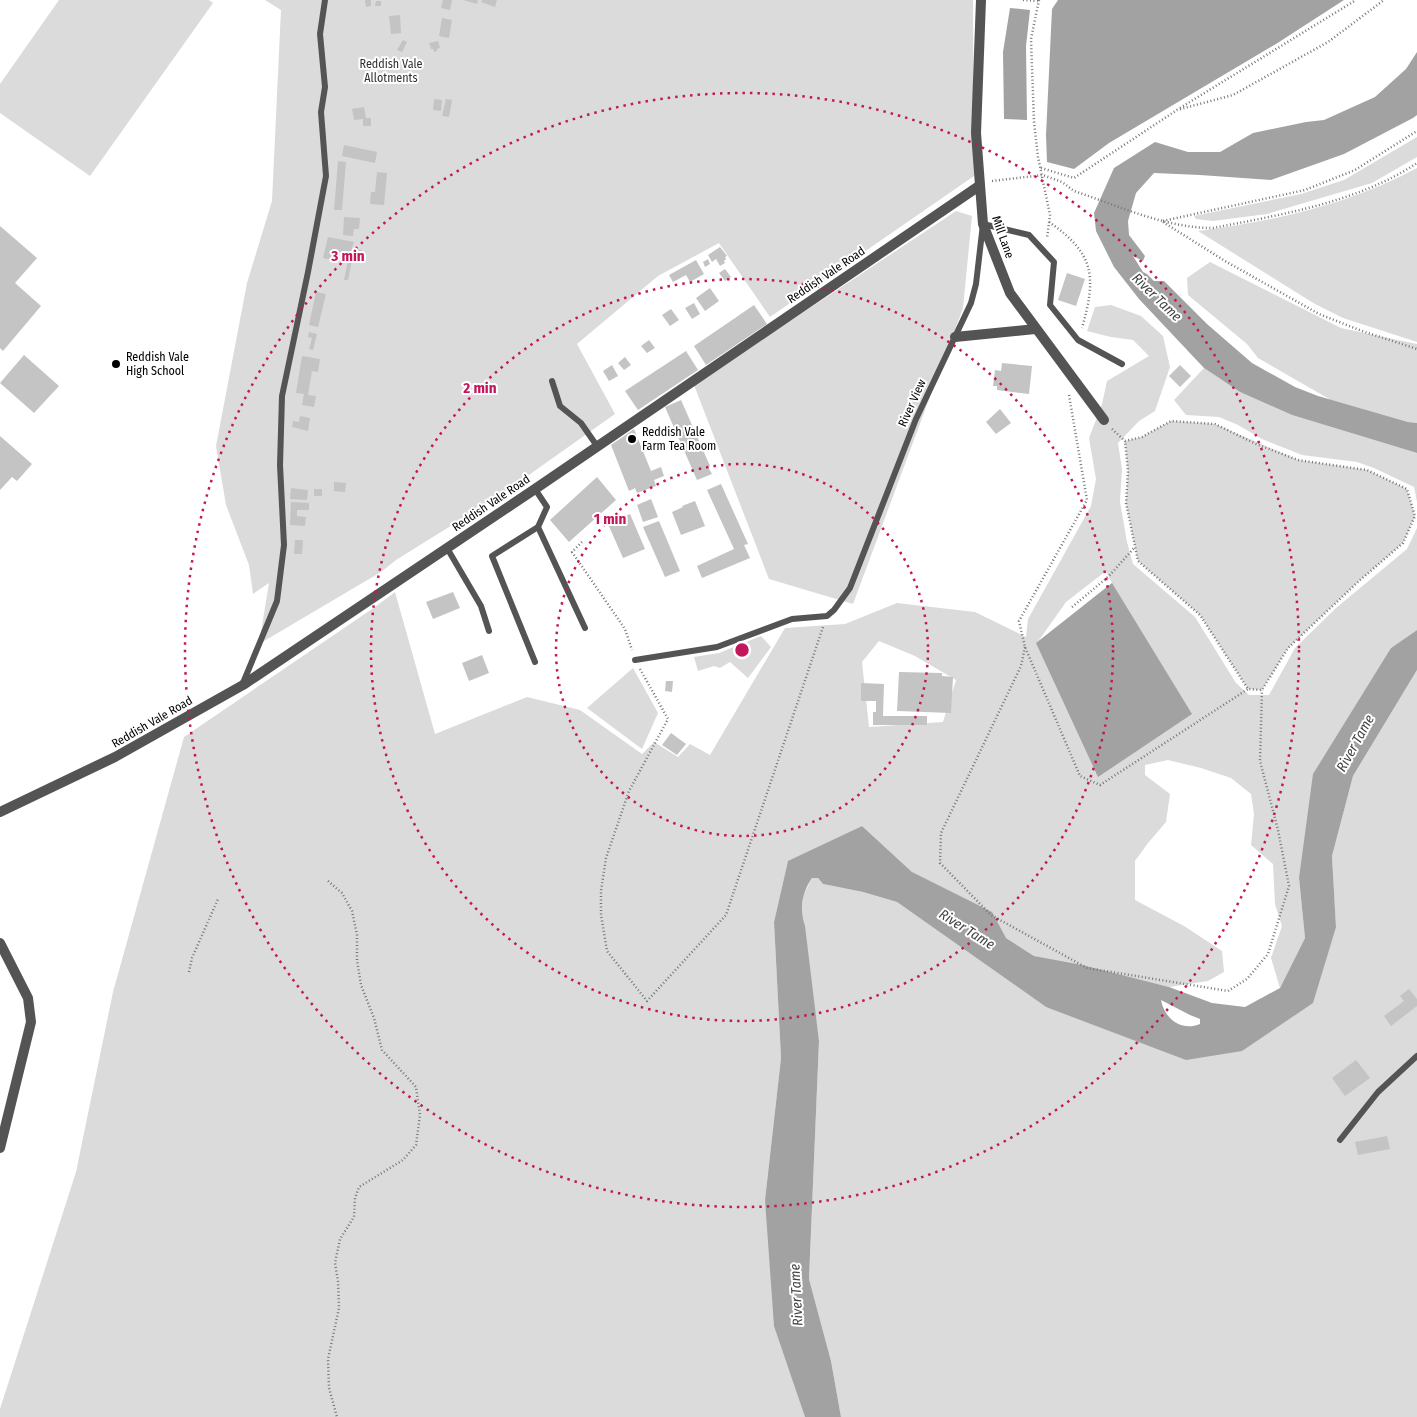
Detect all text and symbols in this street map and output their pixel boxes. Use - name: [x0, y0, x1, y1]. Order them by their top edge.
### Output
- park label: Reddish Vale Allotments: [360, 57, 423, 85]
- street label: Mill Lane: [989, 214, 1017, 260]
- street label: Reddish Vale Road: [785, 244, 867, 306]
- text: 3 min: [330, 247, 365, 265]
- water label: River Tame: [1128, 270, 1185, 325]
- place label: Reddish Vale High School: [126, 350, 189, 378]
- marker: Reddish Vale High School: [110, 358, 122, 370]
- street label: River View: [895, 377, 929, 429]
- text: 2 min: [462, 379, 497, 397]
- place label: Reddish Vale Farm Tea Room: [642, 425, 716, 453]
- marker: Reddish Vale Farm Tea Room: [626, 433, 638, 445]
- street label: Reddish Vale Road: [450, 472, 532, 534]
- text: 1 min: [594, 510, 626, 528]
- centre of rings: [733, 641, 751, 659]
- street label: Reddish Vale Road: [109, 693, 195, 751]
- water label: River Tame: [1333, 712, 1378, 775]
- water label: River Tame: [936, 906, 998, 953]
- water label: River Tame: [786, 1263, 807, 1327]

